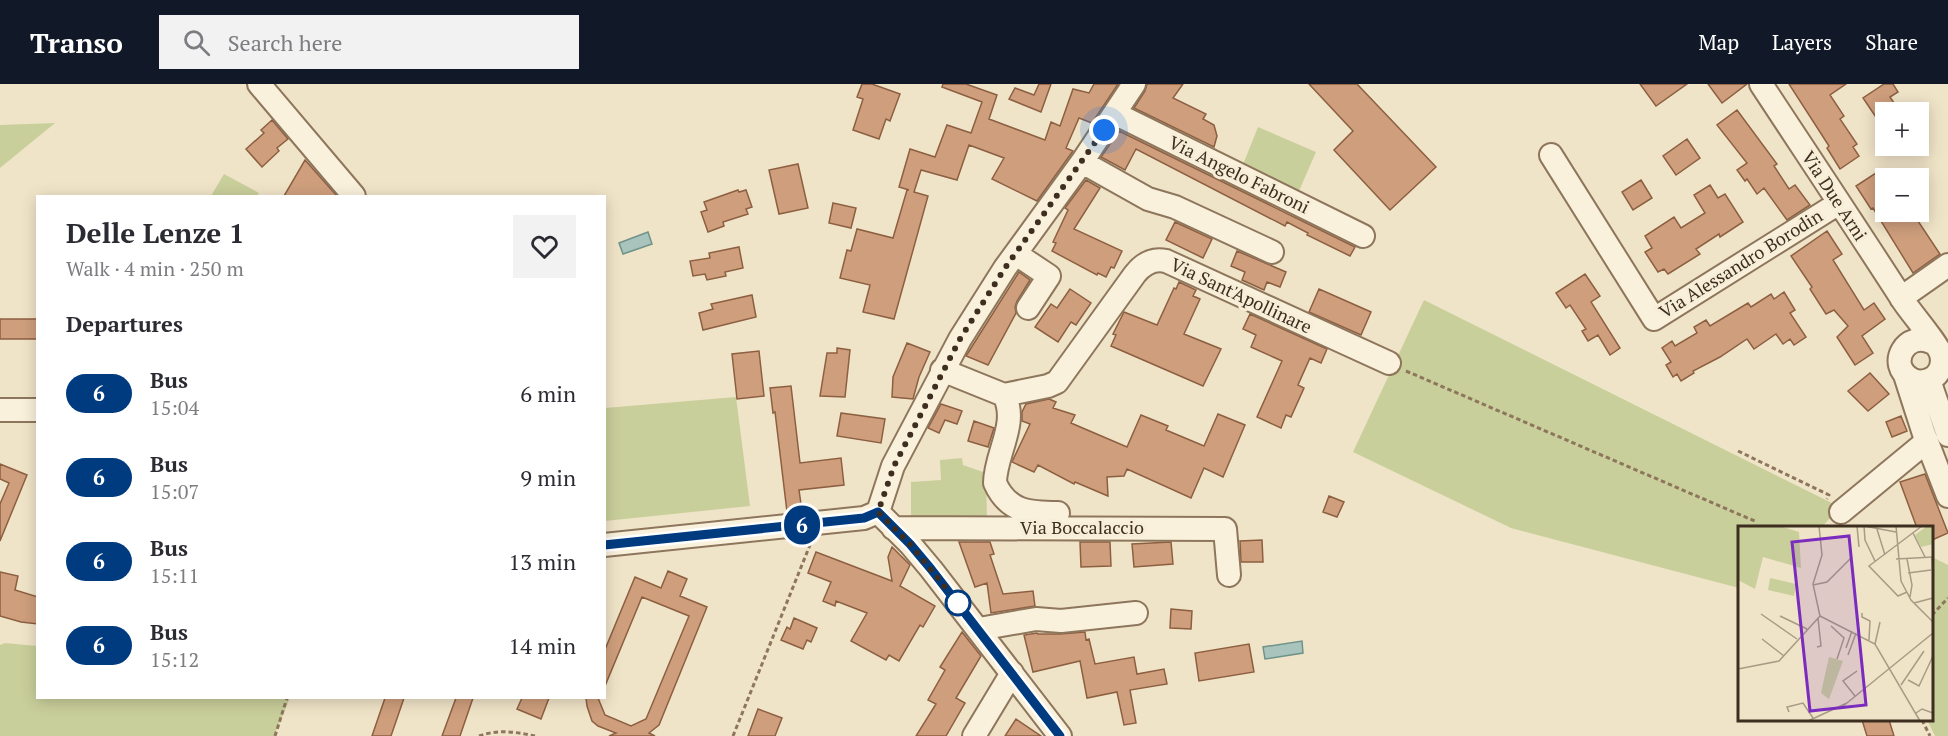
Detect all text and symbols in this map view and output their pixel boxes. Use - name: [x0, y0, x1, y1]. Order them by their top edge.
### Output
- search box: [159, 15, 579, 69]
- text: Transo: [30, 24, 123, 61]
- icon: search: [180, 26, 213, 59]
- text: Search here: [228, 28, 342, 57]
- text: Map: [1698, 28, 1739, 56]
- text: Layers: [1772, 28, 1832, 56]
- text: Share: [1865, 28, 1918, 56]
- map controls: [1875, 102, 1929, 222]
- button: +: [1875, 102, 1929, 156]
- your location: [1089, 115, 1119, 145]
- street label: Via Angelo Fabroni: [1165, 130, 1314, 219]
- street label: Via Due Arni: [1797, 146, 1873, 245]
- button: −: [1875, 168, 1929, 222]
- street label: Via Alessandro Borodin: [1654, 203, 1827, 323]
- text: Delle Lenze 1: [66, 214, 245, 251]
- button: heart: [513, 215, 576, 278]
- street label: Via Sant'Apollinare: [1167, 252, 1316, 338]
- text: Walk · 4 min · 250 m: [66, 255, 244, 282]
- text: Departures: [66, 309, 183, 338]
- text: Bus: [150, 365, 188, 394]
- text: 6: [93, 379, 105, 407]
- text: 6 min: [520, 379, 576, 408]
- text: 15:04: [150, 394, 199, 421]
- text: Bus: [150, 449, 188, 478]
- text: 6: [93, 463, 105, 491]
- text: 9 min: [520, 463, 576, 492]
- text: 15:07: [150, 478, 199, 505]
- line badge: 6: [782, 506, 822, 544]
- text: 6: [796, 511, 808, 539]
- street label: Via Boccalaccio: [1020, 515, 1144, 539]
- inset map: [1738, 526, 1933, 721]
- text: Bus: [150, 533, 188, 562]
- text: 6: [93, 547, 105, 575]
- text: 13 min: [509, 547, 576, 576]
- text: 15:11: [150, 562, 199, 589]
- unlabelled marker: [945, 590, 971, 616]
- text: Bus: [150, 617, 188, 646]
- text: 6: [93, 631, 105, 659]
- text: 14 min: [509, 631, 576, 660]
- text: 15:12: [150, 646, 199, 673]

